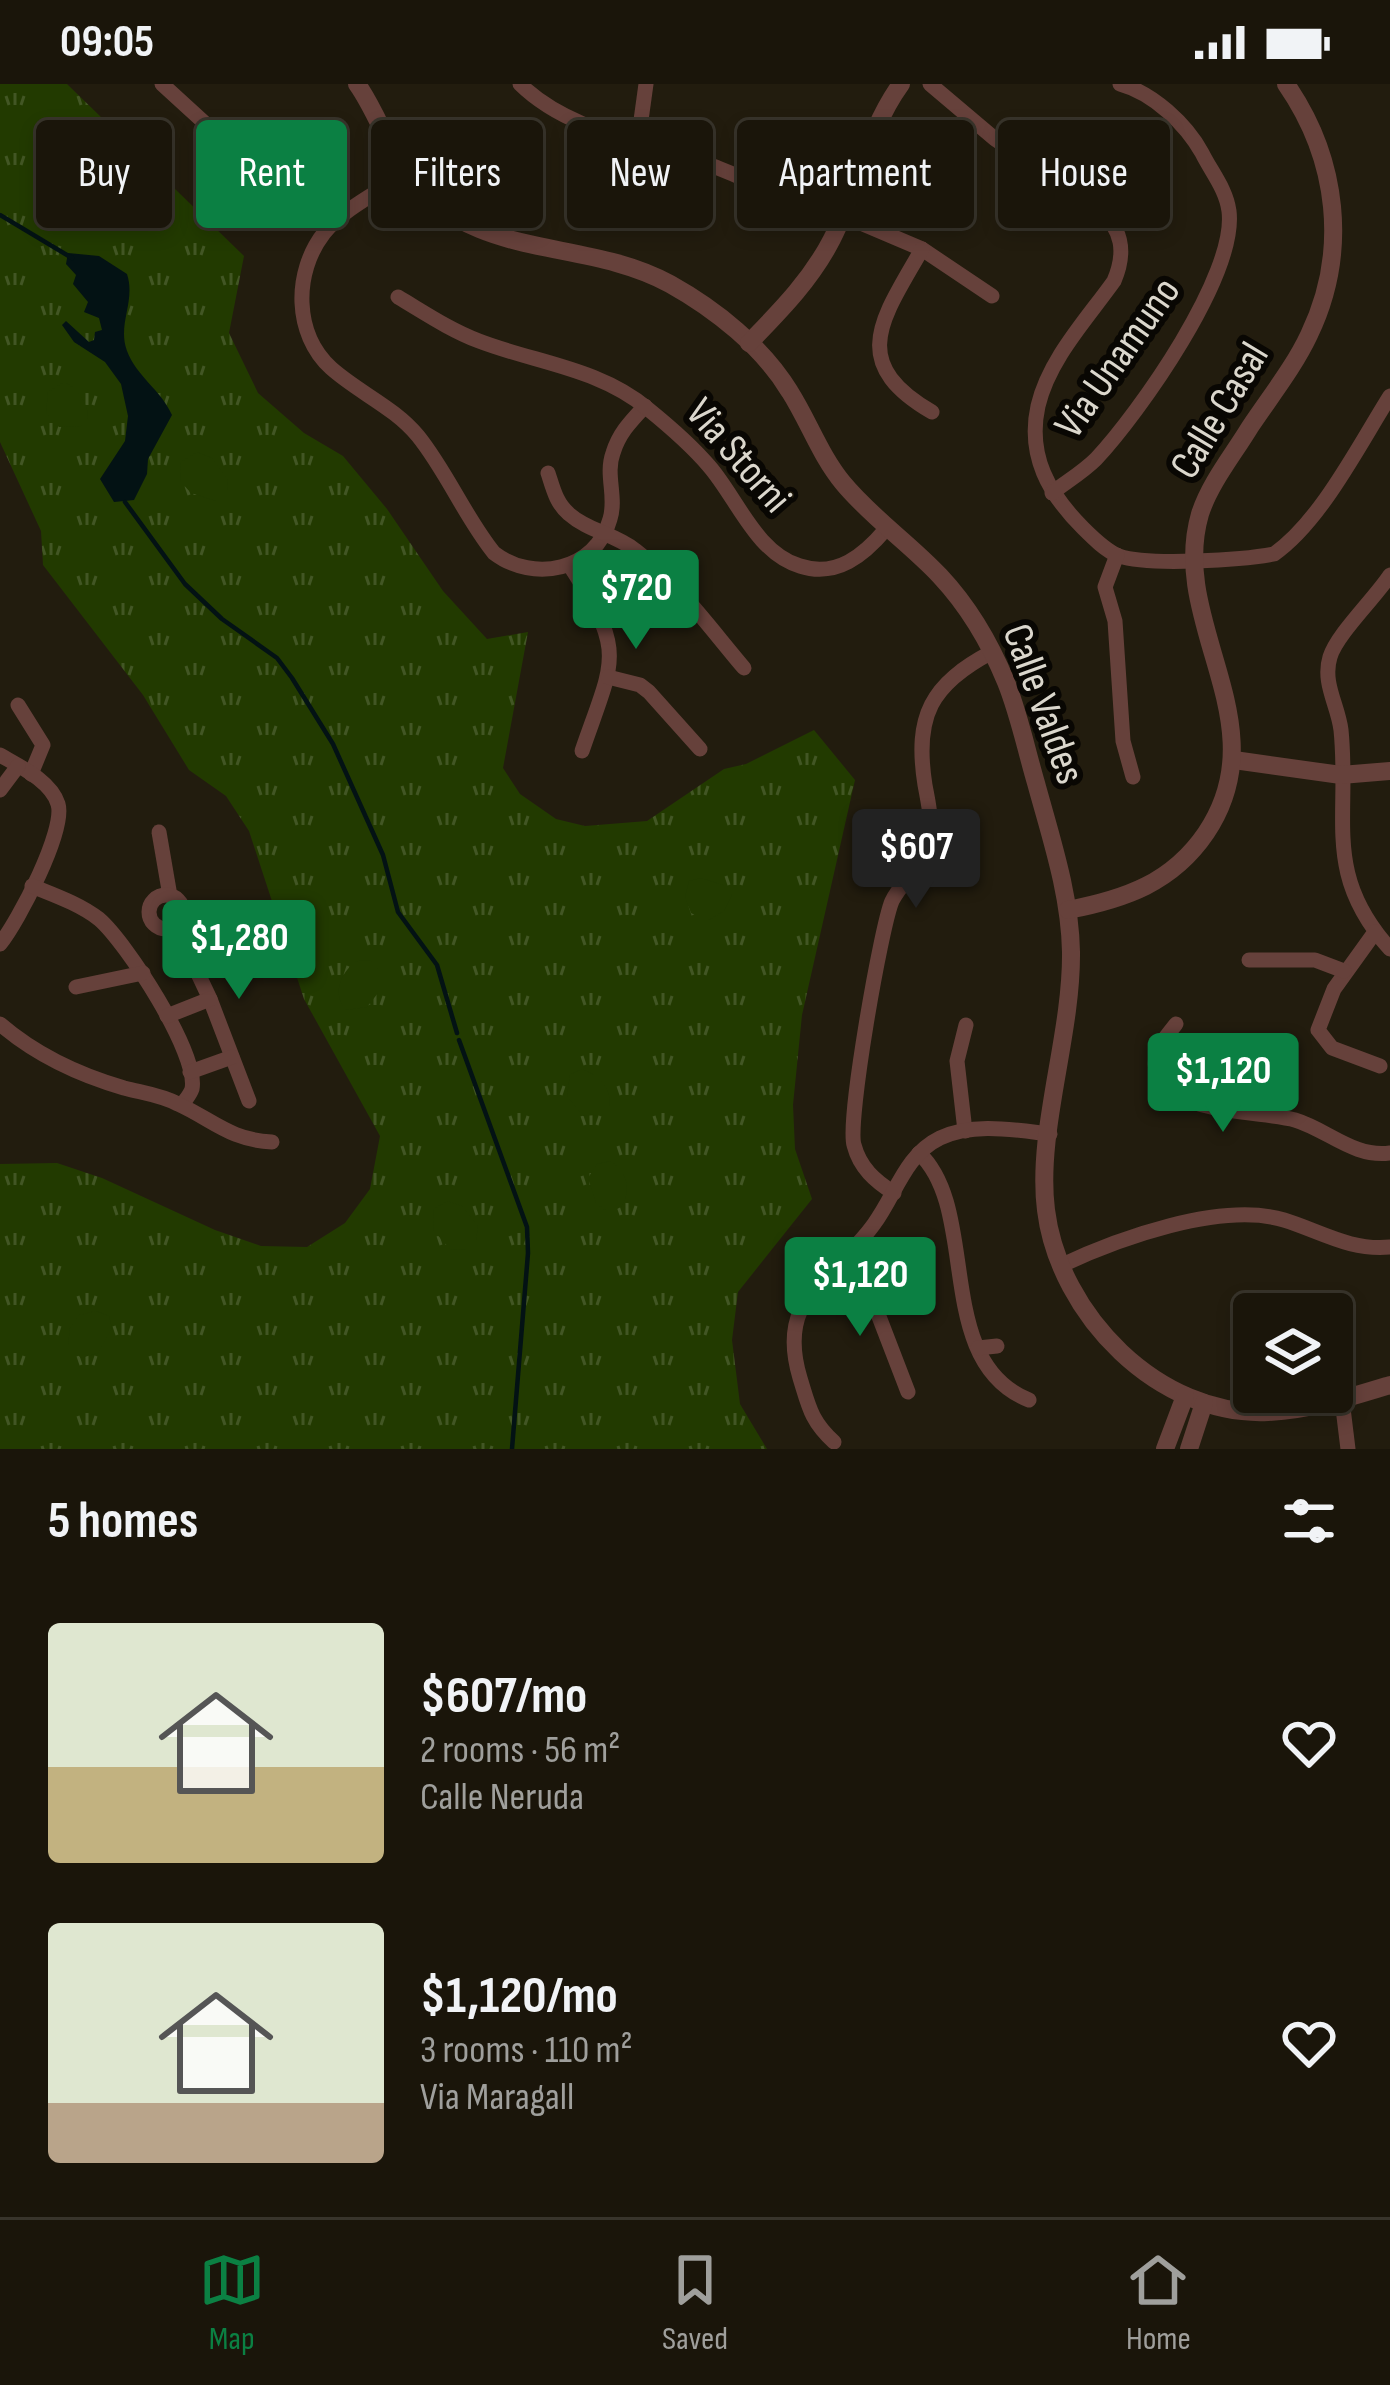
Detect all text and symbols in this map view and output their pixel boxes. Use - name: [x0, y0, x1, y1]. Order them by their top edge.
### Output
- text: 09:05: [60, 15, 154, 70]
- chip: Buy: [36, 120, 172, 228]
- chip: Rent: [196, 120, 347, 228]
- chip: Filters: [371, 120, 543, 228]
- chip: New: [567, 120, 713, 228]
- chip: Apartment: [737, 120, 974, 228]
- chip: House: [998, 120, 1170, 228]
- street label: Via Unamuno: [1044, 268, 1192, 448]
- street label: Calle Casal: [1160, 334, 1280, 488]
- street label: Via Storni: [674, 388, 802, 524]
- pin: $720: [565, 550, 707, 652]
- text: $720: [600, 565, 672, 612]
- street label: Calle Valdes: [991, 617, 1095, 791]
- pin: $607: [845, 809, 987, 911]
- text: $607: [879, 824, 953, 871]
- pin: $1,280: [141, 900, 337, 1002]
- text: $1,280: [189, 915, 289, 962]
- pin: $1,120: [1125, 1033, 1321, 1135]
- text: $1,120: [1175, 1048, 1271, 1095]
- pin: $1,120: [762, 1237, 958, 1339]
- text: $1,120: [812, 1252, 908, 1299]
- map controls: [1233, 1293, 1353, 1413]
- button: layers: [1233, 1293, 1353, 1413]
- icon: filters: [1276, 1488, 1342, 1554]
- text: 5 homes: [48, 1491, 198, 1552]
- text: $607/mo: [420, 1666, 587, 1727]
- icon: home: [144, 1671, 288, 1815]
- icon: heart: [1276, 1710, 1342, 1776]
- text: 2 rooms · 56 m²: [420, 1727, 621, 1774]
- text: Calle Neruda: [420, 1774, 584, 1821]
- text: $1,120/mo: [420, 1966, 618, 2027]
- icon: home: [144, 1971, 288, 2115]
- icon: heart: [1276, 2010, 1342, 2076]
- text: 3 rooms · 110 m²: [420, 2027, 633, 2074]
- text: Via Maragall: [420, 2074, 574, 2121]
- tab: Map: [199, 2247, 265, 2359]
- tab: Saved: [662, 2247, 728, 2359]
- tab: Home: [1125, 2247, 1191, 2359]

